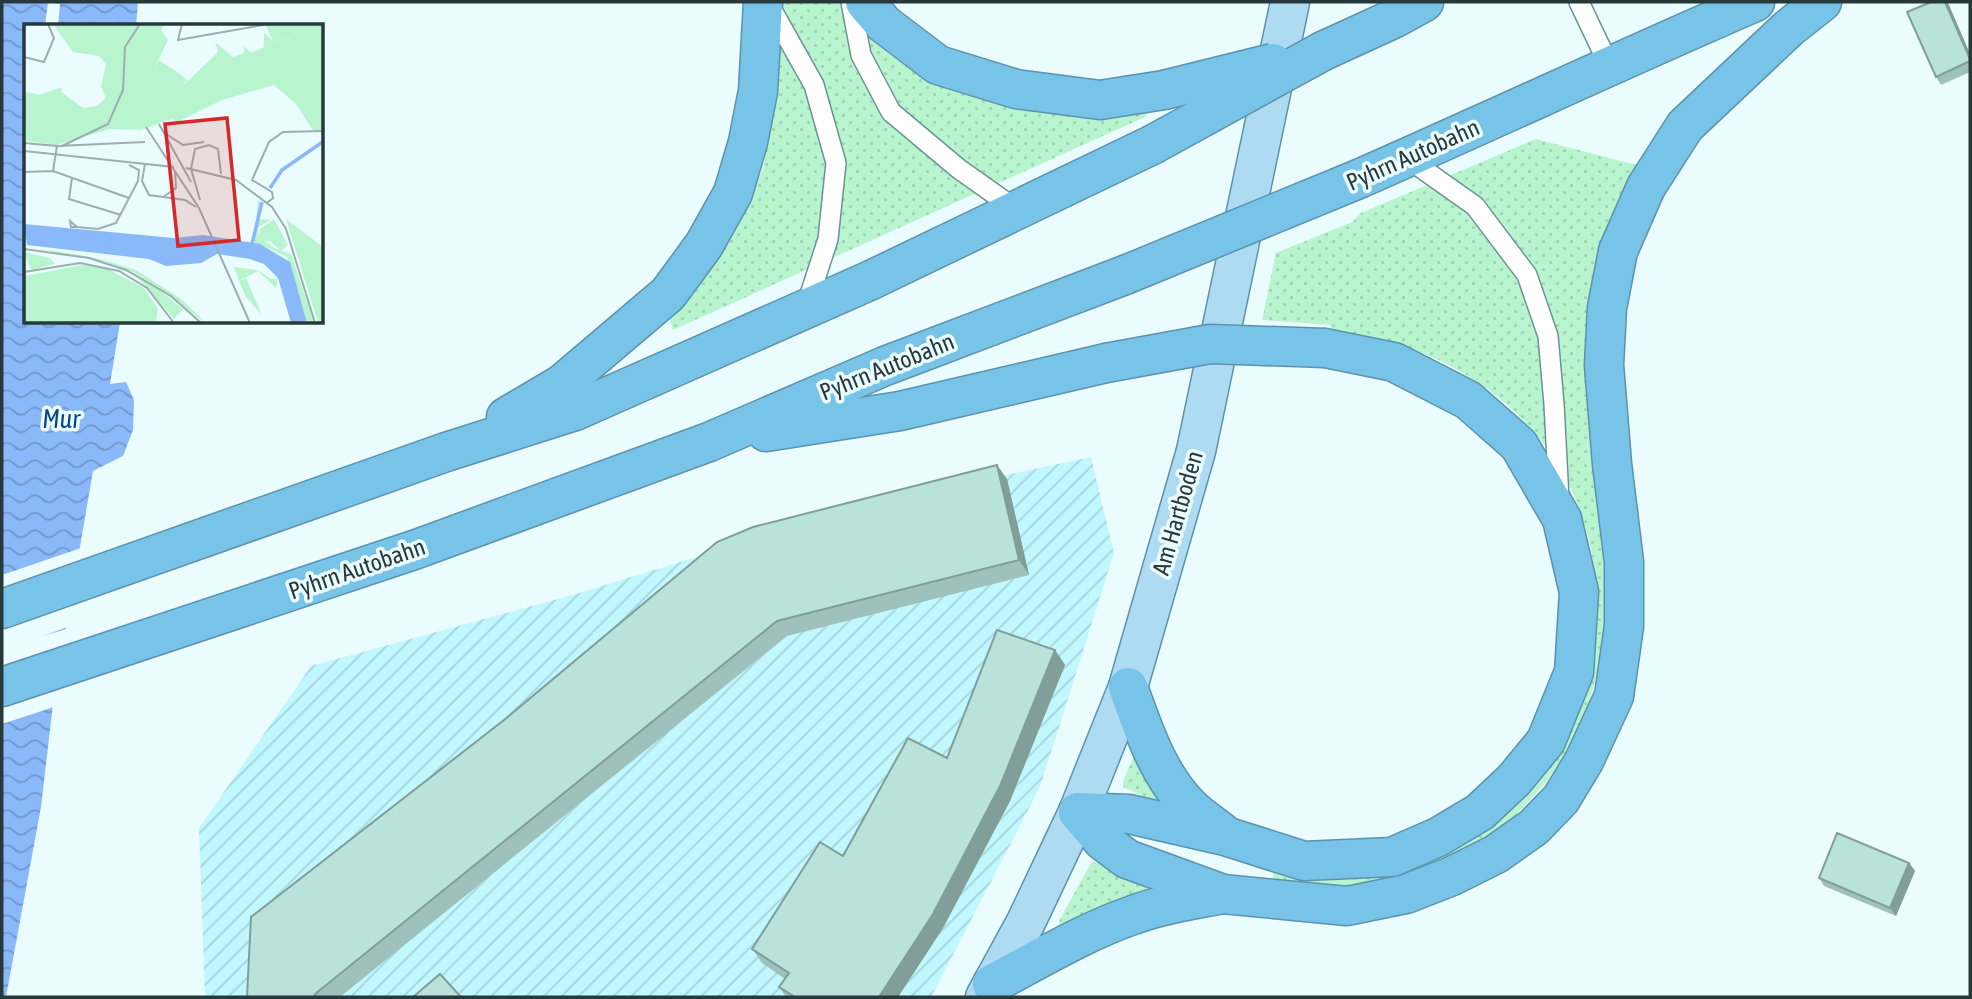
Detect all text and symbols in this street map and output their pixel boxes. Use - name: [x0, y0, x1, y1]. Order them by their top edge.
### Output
- inset map: [24, 24, 324, 324]
- street label: Pyhrn Autobahn: [1342, 113, 1483, 196]
- street label: Pyhrn Autobahn: [816, 327, 958, 406]
- water label: Mur: [42, 404, 81, 434]
- street label: Am Hartboden: [1147, 448, 1208, 578]
- street label: Pyhrn Autobahn: [285, 533, 429, 604]

